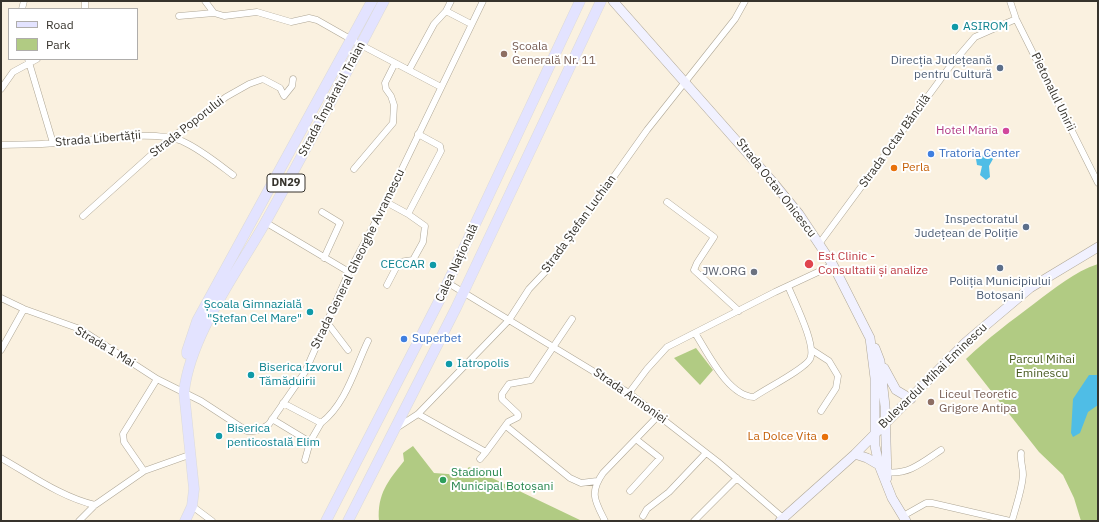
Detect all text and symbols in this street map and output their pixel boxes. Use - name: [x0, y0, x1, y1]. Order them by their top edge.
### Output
- legend: [8, 8, 138, 60]
- text: Road: [46, 17, 74, 32]
- place label: ASIROM: [963, 20, 1008, 34]
- marker: ASIROM: [950, 22, 960, 32]
- text: Park: [46, 37, 70, 52]
- street label: Strada Împăratul Traian: [296, 39, 368, 159]
- place label: Școala Generală Nr. 11: [512, 40, 596, 68]
- marker: Școala Generală Nr. 11: [499, 49, 509, 59]
- street label: Pietonalul Unirii: [1028, 50, 1078, 134]
- place label: Direcția Județeană pentru Cultură: [891, 54, 992, 82]
- marker: Direcția Județeană pentru Cultură: [995, 63, 1005, 73]
- street label: Strada Octav Băncilă: [856, 92, 934, 190]
- street label: Strada Poporului: [147, 94, 227, 160]
- place label: Hotel Maria: [936, 124, 998, 138]
- marker: Hotel Maria: [1001, 126, 1011, 136]
- street label: Strada Libertății: [55, 128, 141, 150]
- street label: Strada Octav Onicescu: [733, 136, 819, 240]
- place label: Tratoria Center: [939, 147, 1020, 161]
- marker: Tratoria Center: [926, 149, 936, 159]
- place label: Perla: [902, 161, 930, 175]
- marker: Perla: [889, 163, 899, 173]
- street label: Strada General Gheorghe Avramescu: [308, 167, 408, 351]
- street label: Strada Ștefan Luchian: [539, 172, 619, 276]
- road number: DN29: [267, 174, 305, 192]
- place label: Inspectoratul Județean de Poliție: [915, 213, 1018, 241]
- street label: Calea Națională: [433, 222, 481, 304]
- marker: Inspectoratul Județean de Poliție: [1021, 222, 1031, 232]
- place label: Est Clinic - Consultatii și analize: [818, 250, 928, 278]
- place label: CECCAR: [380, 258, 425, 272]
- marker: Est Clinic - Consultatii și analize: [803, 258, 815, 270]
- marker: CECCAR: [428, 260, 438, 270]
- marker: Poliția Municipiului Botoșani: [995, 263, 1005, 273]
- place label: JW.ORG: [702, 265, 746, 279]
- marker: JW.ORG: [749, 267, 759, 277]
- place label: Poliția Municipiului Botoșani: [949, 275, 1051, 303]
- place label: Școala Gimnazială "Ștefan Cel Mare": [204, 298, 302, 326]
- marker: Școala Gimnazială "Ștefan Cel Mare": [305, 307, 315, 317]
- street label: Bulevardul Mihai Eminescu: [876, 320, 990, 432]
- street label: Strada 1 Mai: [72, 323, 138, 371]
- place label: Superbet: [412, 332, 461, 346]
- marker: Superbet: [399, 334, 409, 344]
- park label: Parcul Mihai Eminescu: [1009, 353, 1075, 381]
- place label: Iatropolis: [457, 357, 509, 371]
- marker: Iatropolis: [444, 359, 454, 369]
- place label: Biserica Izvorul Tămăduirii: [259, 361, 342, 389]
- street label: Strada Armoniei: [590, 365, 670, 427]
- marker: Biserica Izvorul Tămăduirii: [246, 370, 256, 380]
- place label: Liceul Teoretic Grigore Antipa: [939, 388, 1017, 416]
- marker: Liceul Teoretic Grigore Antipa: [926, 397, 936, 407]
- place label: Biserica penticostală Elim: [227, 422, 320, 450]
- place label: La Dolce Vita: [747, 430, 817, 444]
- marker: Biserica penticostală Elim: [214, 431, 224, 441]
- marker: La Dolce Vita: [820, 432, 830, 442]
- place label: Stadionul Municipal Botoșani: [451, 466, 553, 494]
- marker: Stadionul Municipal Botoșani: [438, 475, 448, 485]

